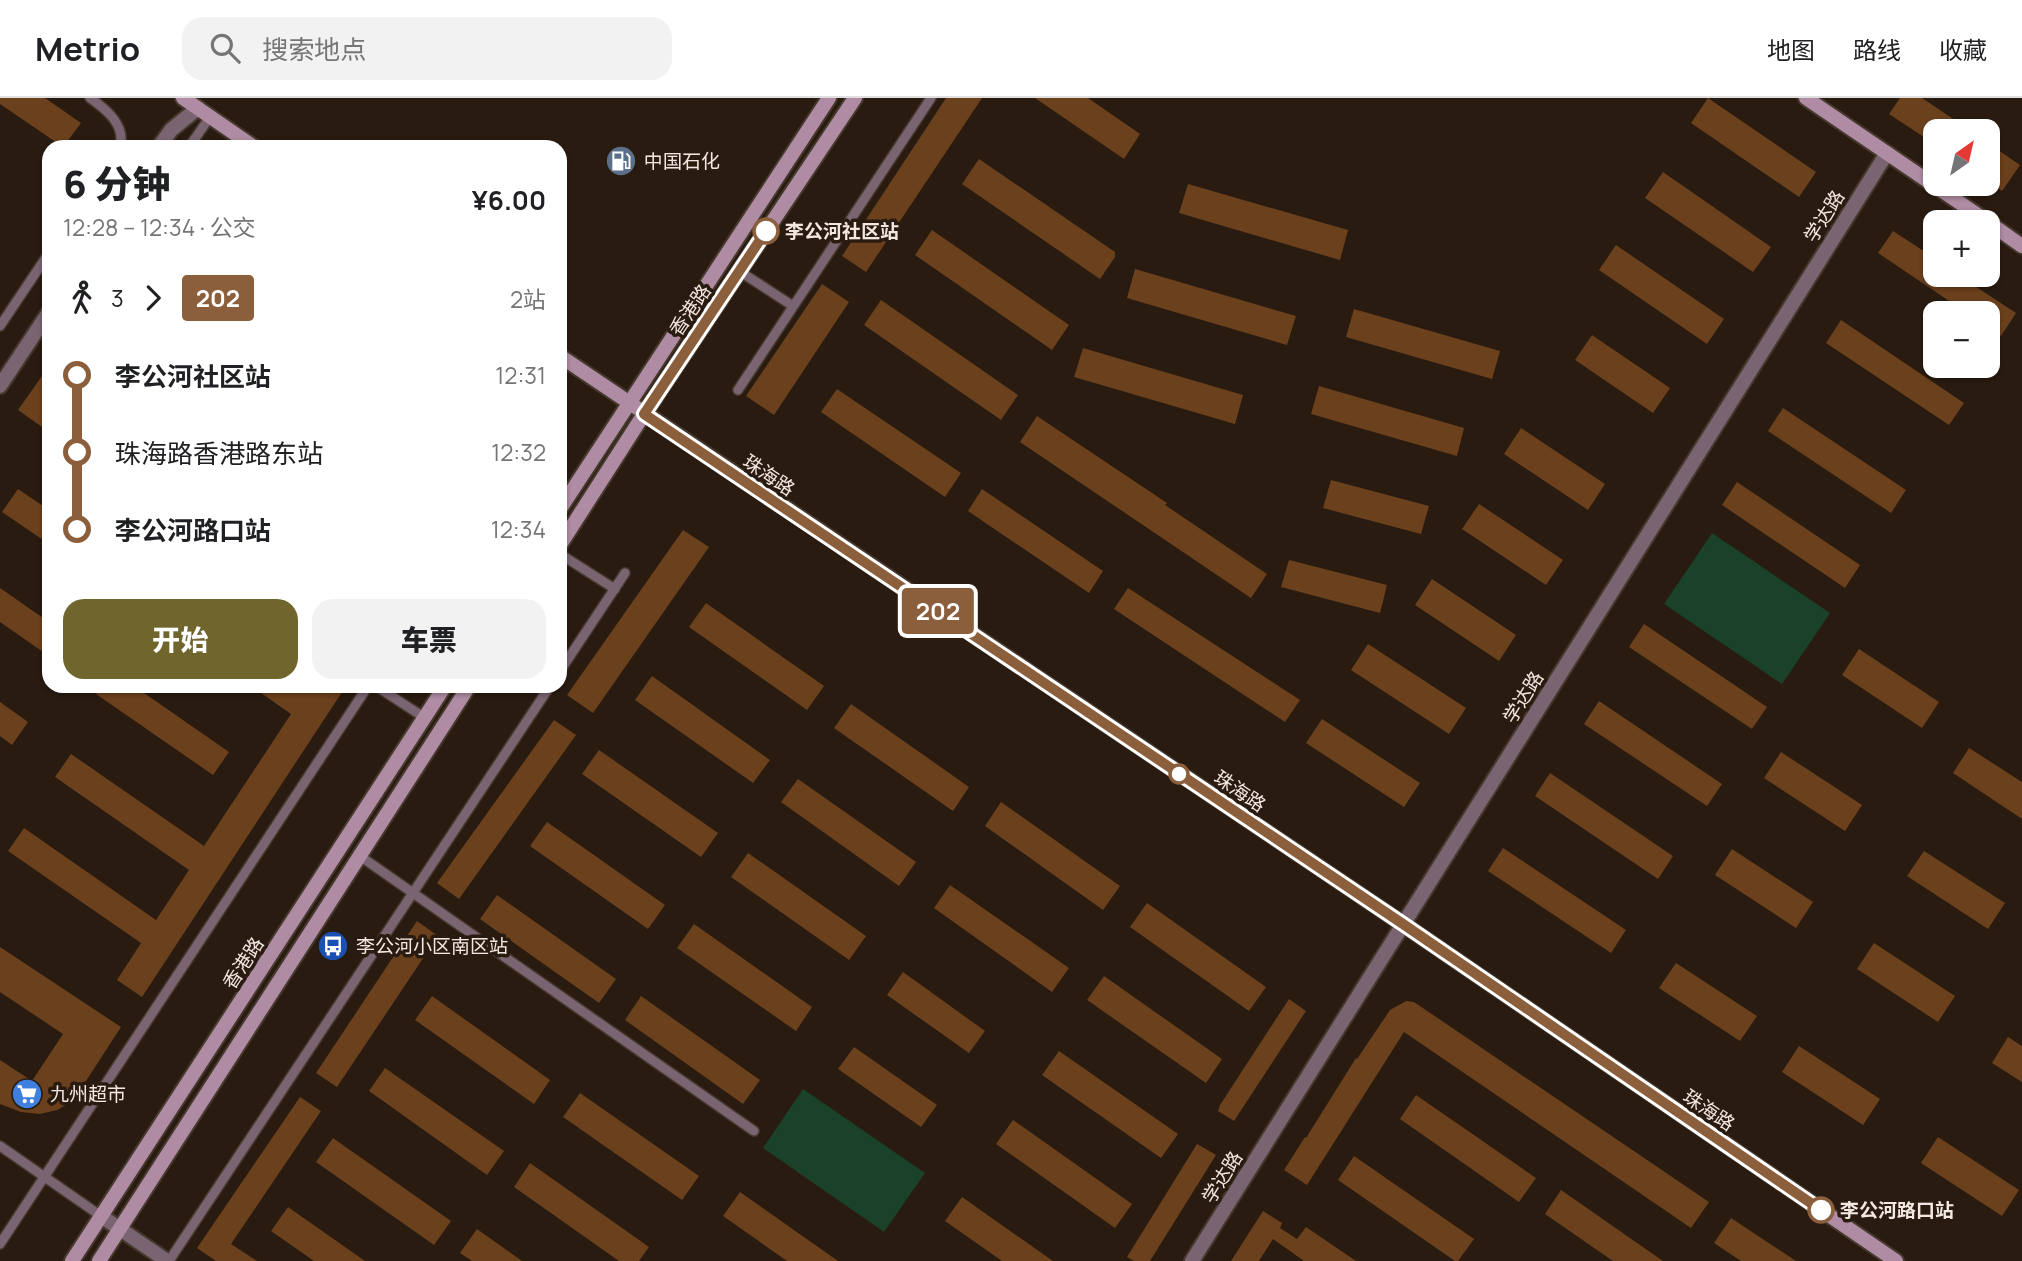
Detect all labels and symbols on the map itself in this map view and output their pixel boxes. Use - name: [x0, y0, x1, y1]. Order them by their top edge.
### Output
- north arrow: [1923, 119, 2000, 196]
- fuel station icon: 中国石化: [604, 144, 638, 178]
- place label: 中国石化: [644, 148, 720, 174]
- street label: 学达路: [1798, 185, 1850, 247]
- marker: 李公河社区站: [753, 218, 779, 244]
- place label: 李公河社区站: [785, 218, 899, 244]
- street label: 香港路: [663, 279, 717, 341]
- street label: 珠海路: [738, 448, 800, 502]
- line badge: 202: [898, 588, 978, 634]
- street label: 学达路: [1497, 666, 1549, 728]
- unlabelled marker: [1169, 764, 1189, 784]
- street label: 珠海路: [1209, 764, 1271, 818]
- bus stop icon: 李公河小区南区站: [316, 929, 350, 963]
- street label: 香港路: [217, 932, 269, 994]
- place label: 李公河小区南区站: [356, 933, 508, 959]
- supermarket icon: 九州超市: [10, 1077, 44, 1111]
- place label: 九州超市: [50, 1081, 126, 1107]
- street label: 珠海路: [1678, 1083, 1740, 1137]
- street label: 学达路: [1196, 1146, 1248, 1208]
- marker: 李公河路口站: [1808, 1197, 1834, 1223]
- place label: 李公河路口站: [1840, 1197, 1954, 1223]

